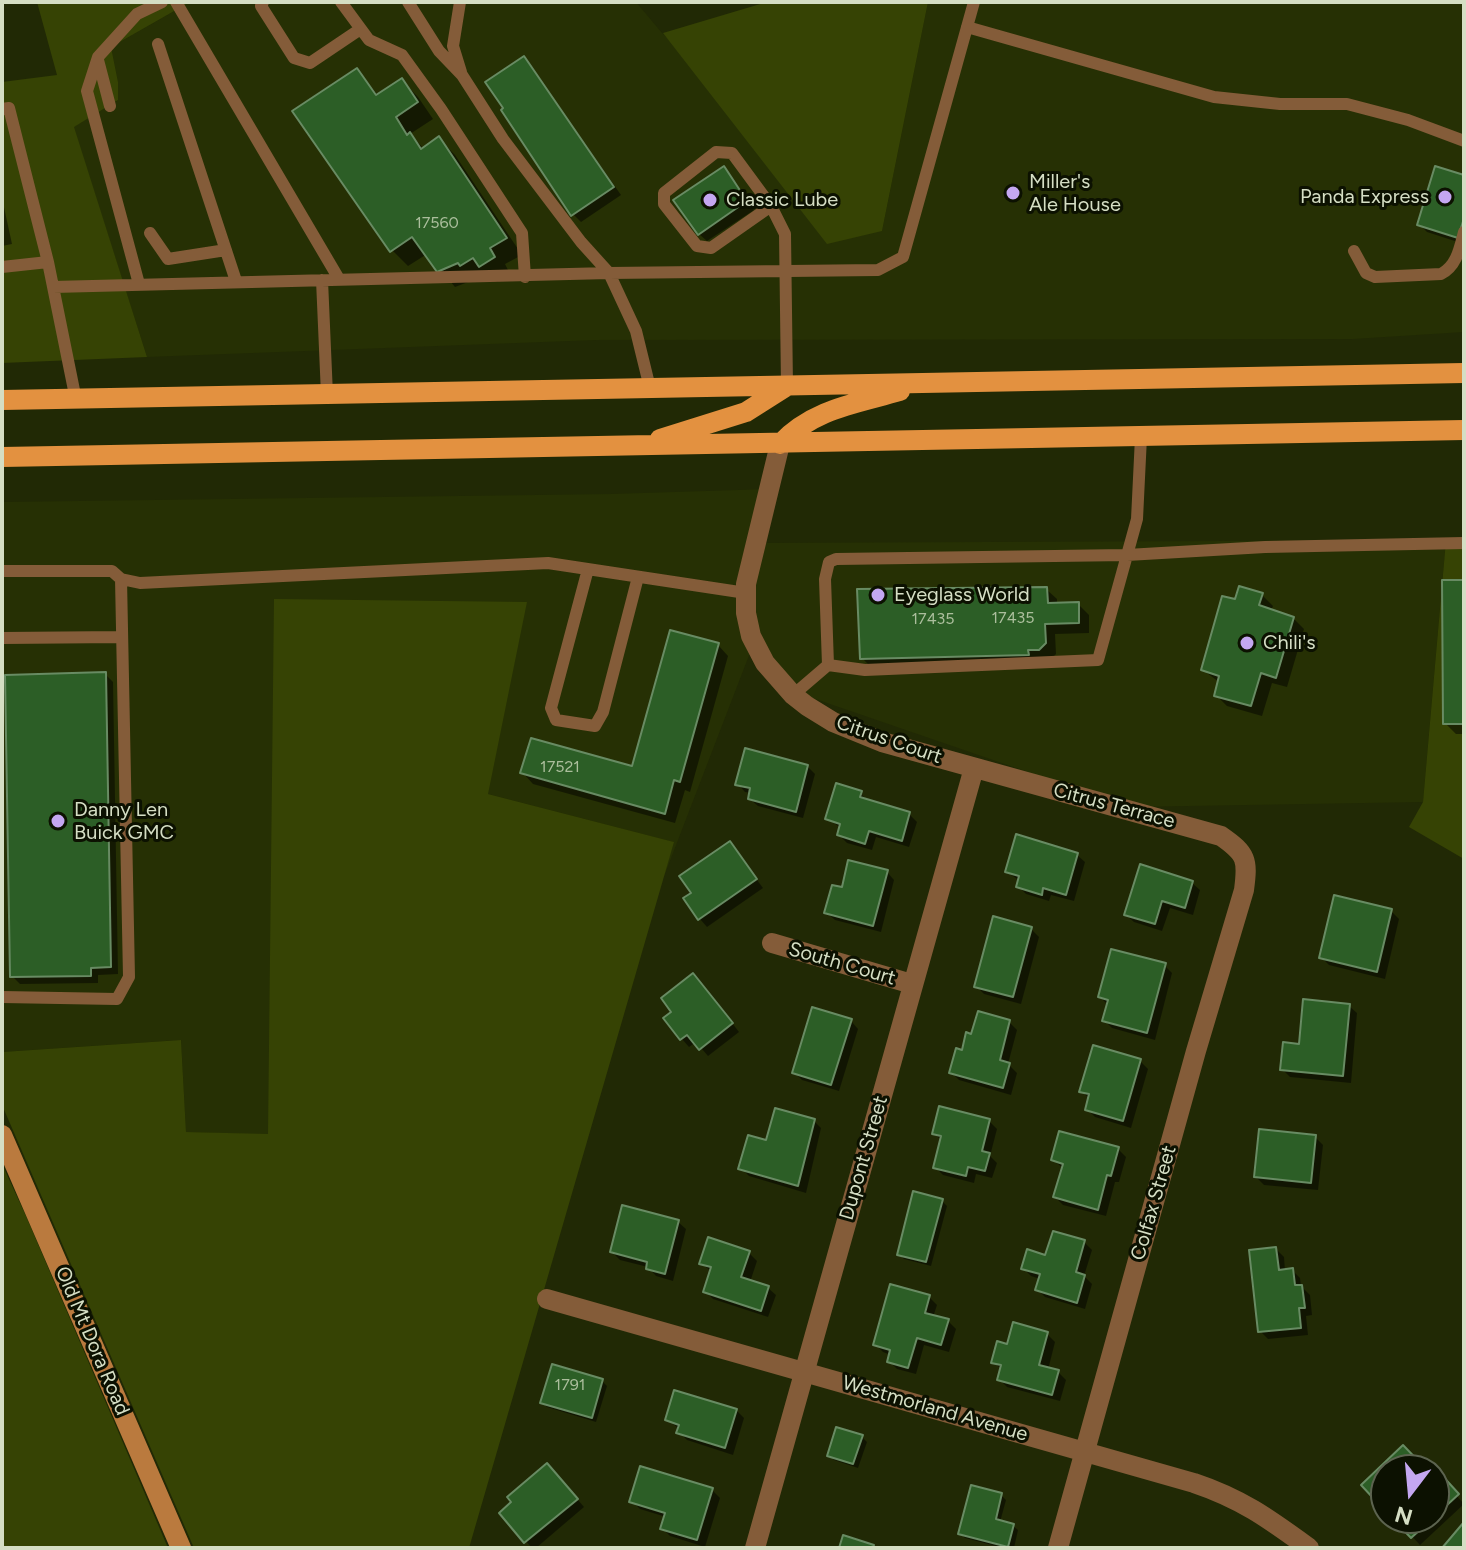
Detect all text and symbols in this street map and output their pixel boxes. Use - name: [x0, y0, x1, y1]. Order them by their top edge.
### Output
- place label: Miller's Ale House: [1029, 170, 1121, 217]
- marker: Miller's Ale House: [1004, 184, 1022, 202]
- place label: Panda Express: [1300, 185, 1429, 209]
- place label: Classic Lube: [726, 188, 838, 212]
- marker: Panda Express: [1436, 188, 1454, 206]
- marker: Classic Lube: [701, 191, 719, 209]
- house number: 17560: [415, 213, 459, 233]
- place label: Eyeglass World: [894, 583, 1030, 607]
- marker: Eyeglass World: [869, 586, 887, 604]
- house number: 17435: [991, 608, 1035, 628]
- house number: 17435: [911, 609, 955, 629]
- place label: Chili's: [1263, 631, 1316, 655]
- marker: Chili's: [1238, 634, 1256, 652]
- street label: Citrus Court: [833, 711, 945, 769]
- house number: 17521: [540, 757, 580, 777]
- street label: Citrus Terrace: [1051, 778, 1177, 834]
- place label: Danny Len Buick GMC: [74, 798, 174, 845]
- marker: Danny Len Buick GMC: [49, 812, 67, 830]
- street label: South Court: [786, 937, 898, 991]
- street label: Dupont Street: [835, 1093, 893, 1223]
- street label: Colfax Street: [1126, 1143, 1182, 1263]
- street label: Old Mt Dora Road: [50, 1263, 134, 1419]
- street label: Westmorland Avenue: [840, 1371, 1030, 1447]
- house number: 1791: [555, 1375, 585, 1395]
- north arrow: [1370, 1454, 1450, 1534]
- text: N: [1392, 1500, 1416, 1531]

